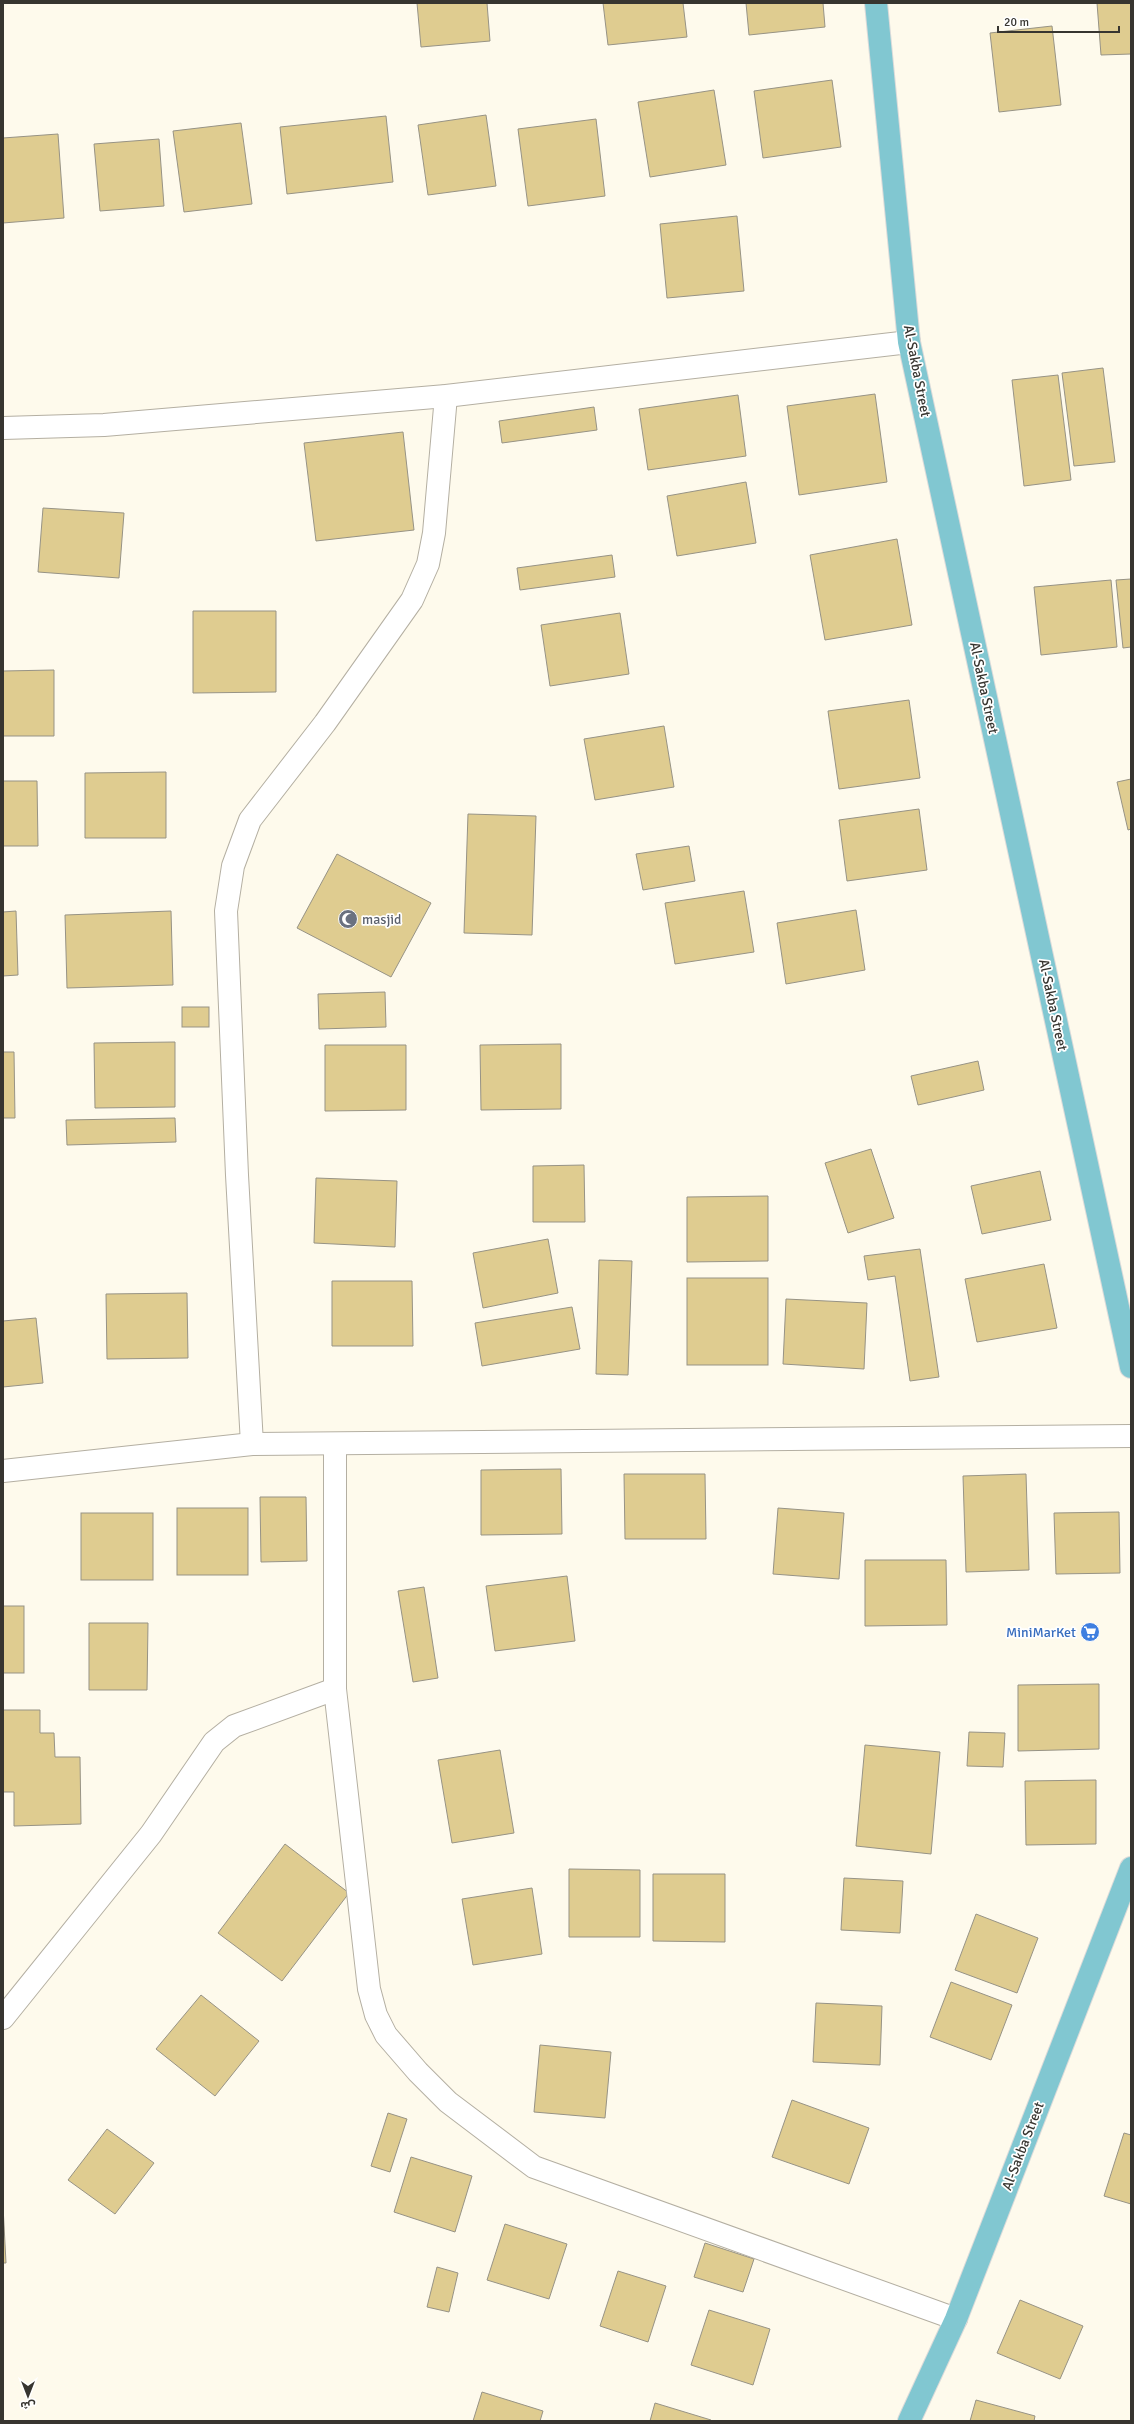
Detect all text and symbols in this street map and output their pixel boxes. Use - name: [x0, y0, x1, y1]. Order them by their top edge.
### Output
- scale bar: [998, 8, 1119, 34]
- text: 20 m: [1004, 15, 1029, 30]
- street label: Al-Sakba Street: [900, 324, 934, 418]
- street label: Al-Sakba Street: [966, 641, 1002, 735]
- mosque icon: masjid: [337, 908, 359, 930]
- place label: masjid: [362, 911, 402, 928]
- street label: Al-Sakba Street: [1035, 958, 1071, 1052]
- supermarket icon: MiniMarKet: [1079, 1621, 1101, 1643]
- place label: MiniMarKet: [1006, 1624, 1076, 1641]
- street label: Al-Sakba Street: [998, 2099, 1048, 2193]
- north arrow: [8, 2376, 48, 2416]
- text: ش: [20, 2399, 36, 2412]

